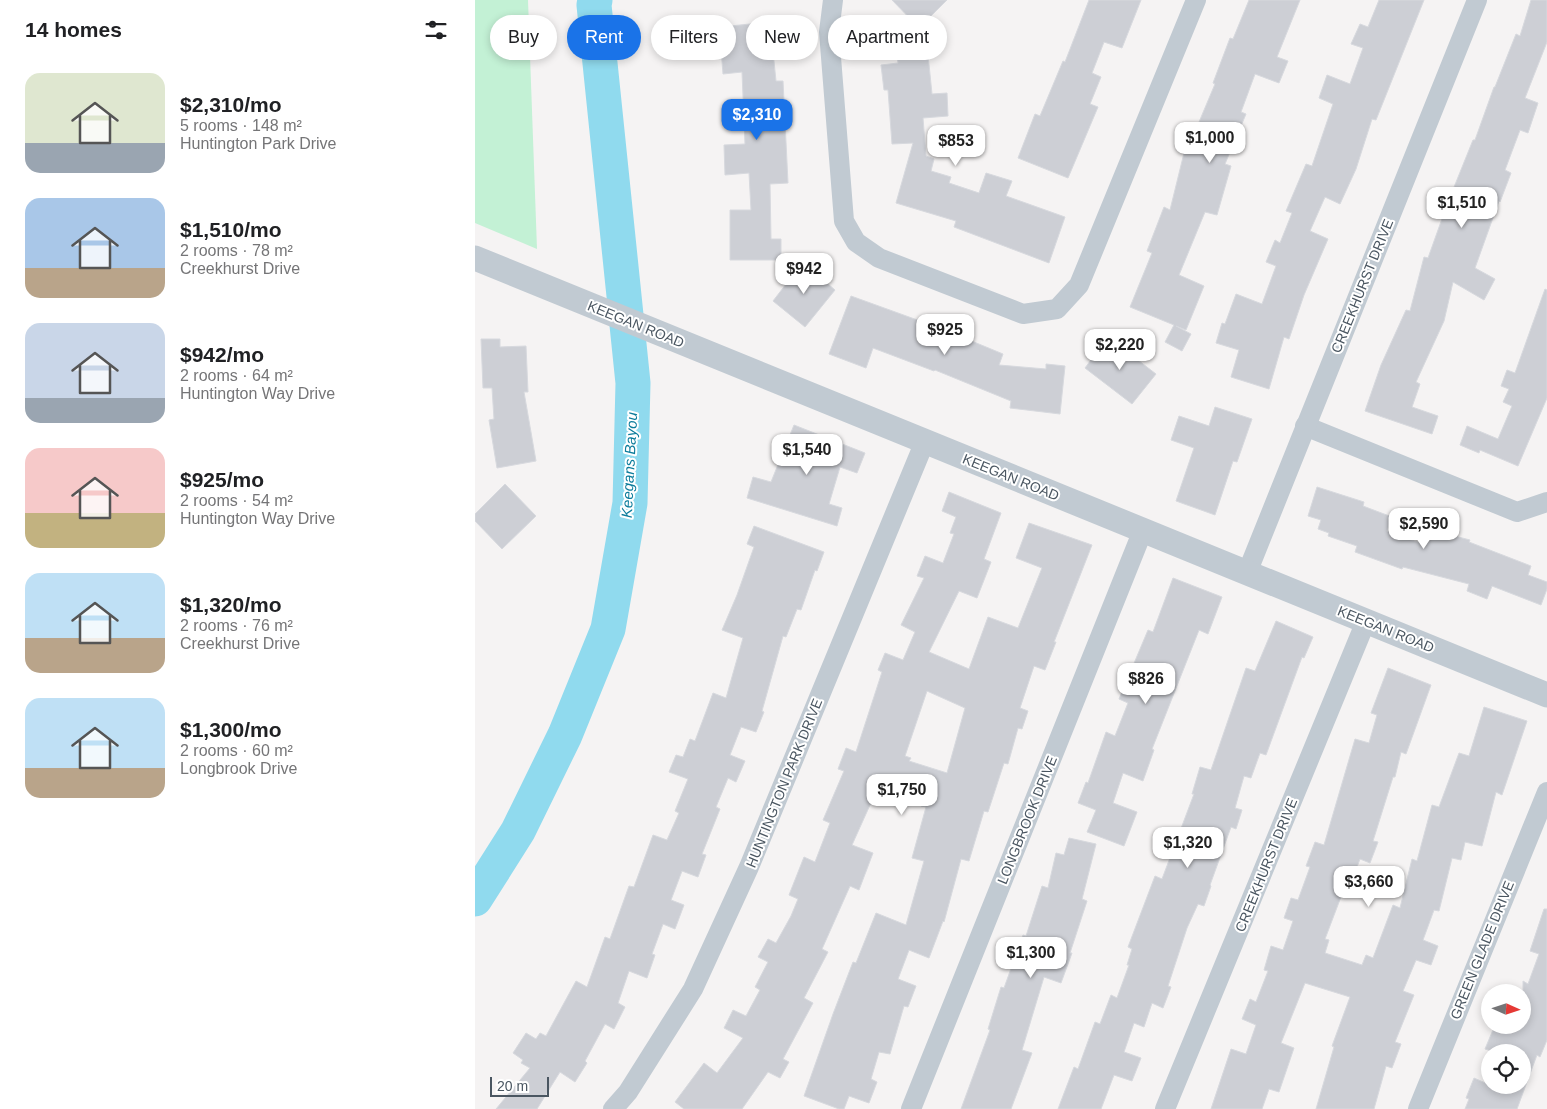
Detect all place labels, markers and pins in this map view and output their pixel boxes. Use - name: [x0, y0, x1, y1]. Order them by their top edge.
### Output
- pin: $2,310: [716, 98, 798, 141]
- pin: $1,000: [1169, 121, 1251, 164]
- pin: $853: [926, 124, 986, 167]
- pin: $1,510: [1421, 186, 1503, 229]
- pin: $942: [774, 252, 834, 295]
- pin: $925: [915, 314, 975, 356]
- pin: $2,220: [1079, 328, 1161, 371]
- pin: $1,540: [766, 434, 848, 476]
- pin: $2,590: [1383, 508, 1465, 550]
- pin: $826: [1116, 662, 1176, 705]
- pin: $1,750: [861, 774, 943, 816]
- pin: $1,320: [1147, 826, 1229, 869]
- pin: $3,660: [1328, 866, 1410, 908]
- pin: $1,300: [990, 936, 1072, 979]

